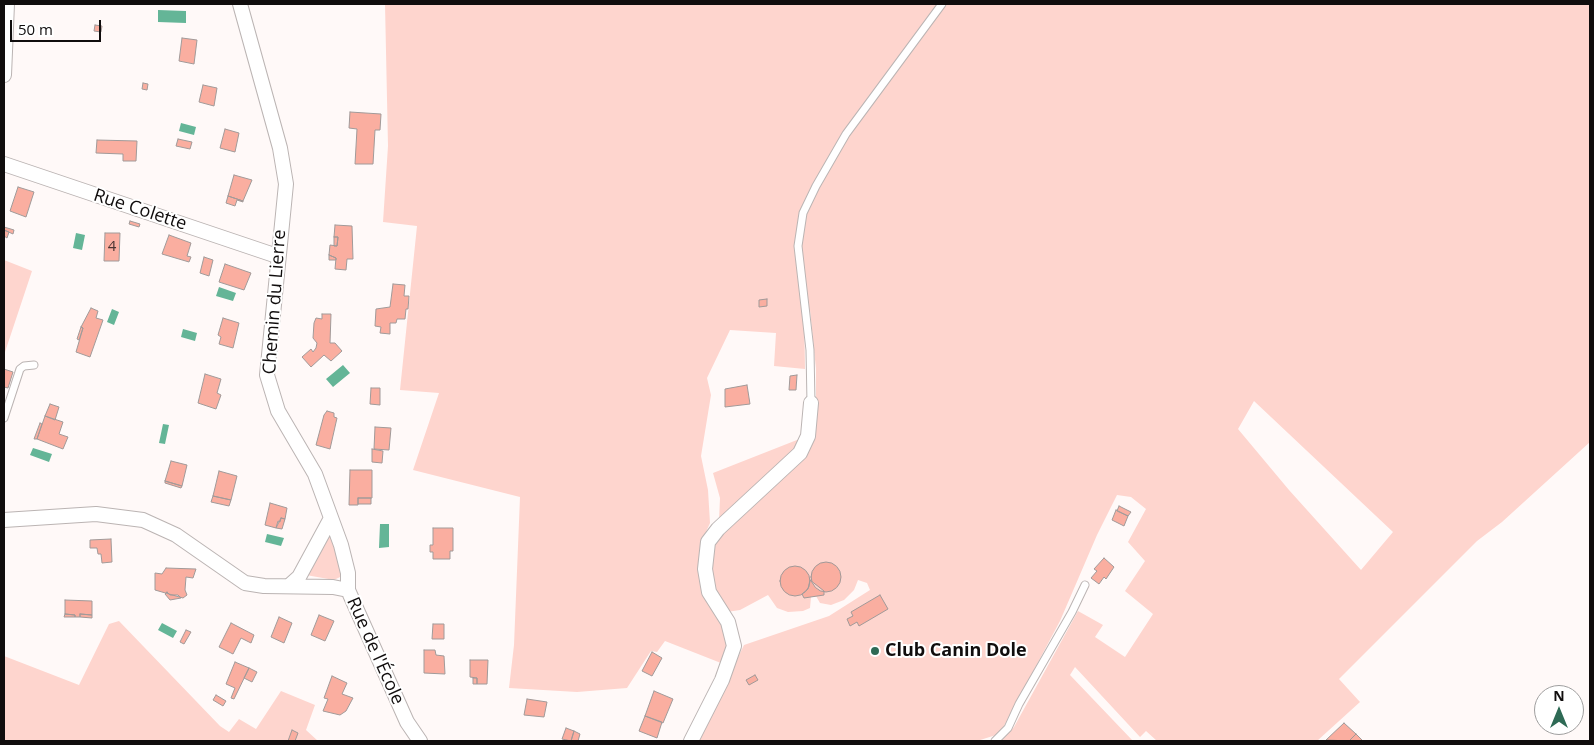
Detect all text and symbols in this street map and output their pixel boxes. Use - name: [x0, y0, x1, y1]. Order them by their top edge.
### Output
- scale bar: [12, 10, 104, 42]
- text: 50 m: [18, 19, 53, 39]
- street label: Rue Colette: [91, 185, 189, 235]
- street label: Chemin du Lierre: [259, 229, 291, 375]
- house number: 4: [108, 238, 116, 256]
- street label: Rue de l'École: [342, 594, 408, 708]
- place label: Club Canin Dole: [885, 640, 1027, 662]
- marker: Club Canin Dole: [869, 645, 881, 657]
- north arrow: [1534, 685, 1584, 735]
- text: N: [1553, 686, 1565, 705]

